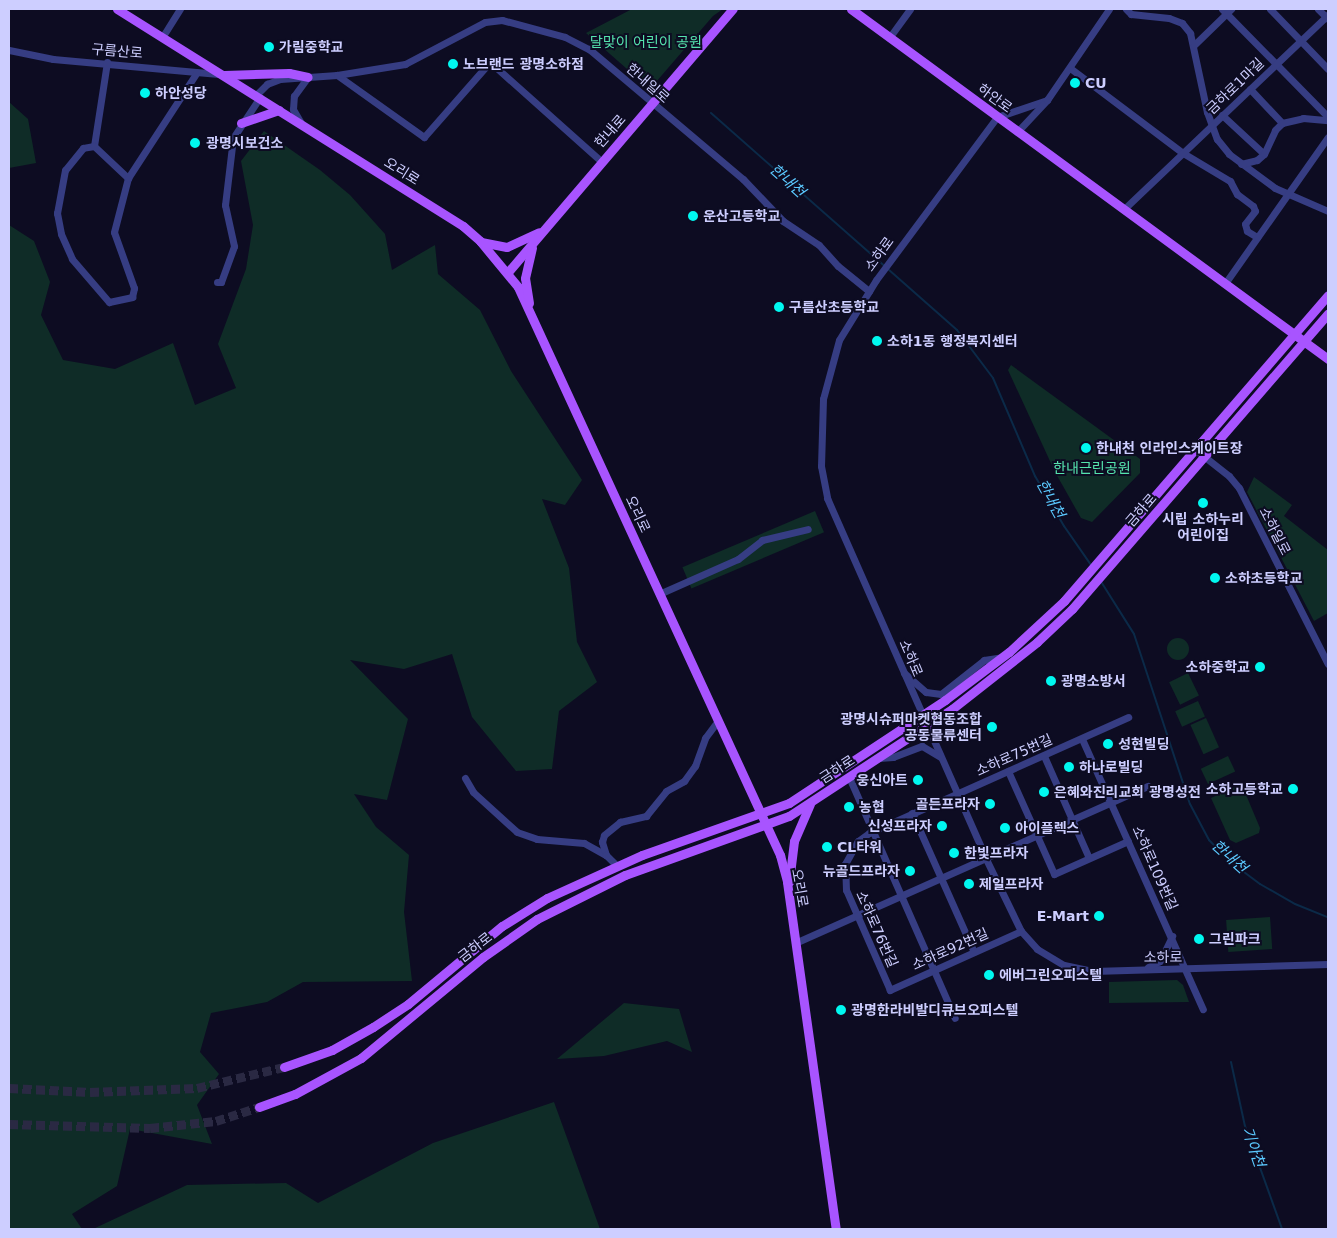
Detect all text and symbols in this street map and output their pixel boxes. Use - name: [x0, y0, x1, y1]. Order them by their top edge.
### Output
- park label: 달맞이 어린이 공원: [590, 34, 702, 50]
- place label: 가림중학교: [279, 39, 343, 55]
- street label: 구름산로: [91, 40, 143, 62]
- marker: 가림중학교: [263, 41, 275, 53]
- street label: 금하로1마길: [1203, 54, 1267, 118]
- place label: 노브랜드 광명소하점: [463, 56, 584, 72]
- marker: 노브랜드 광명소하점: [447, 58, 459, 70]
- street label: 한내일로: [623, 60, 673, 106]
- place label: CU: [1085, 75, 1107, 91]
- marker: CU: [1069, 77, 1081, 89]
- street label: 하안로: [974, 80, 1016, 116]
- place label: 하안성당: [155, 85, 207, 101]
- marker: 하안성당: [139, 87, 151, 99]
- street label: 한내로: [591, 111, 629, 151]
- place label: 광명시보건소: [206, 135, 283, 151]
- marker: 광명시보건소: [188, 136, 202, 150]
- street label: 오리로: [381, 154, 423, 188]
- water label: 한내천: [766, 160, 808, 202]
- place label: 운산고등학교: [703, 208, 780, 224]
- marker: 운산고등학교: [687, 210, 699, 222]
- street label: 소하로: [861, 233, 897, 275]
- place label: 구름산초등학교: [789, 299, 879, 315]
- marker: 구름산초등학교: [773, 301, 785, 313]
- place label: 소하1동 행정복지센터: [887, 333, 1018, 349]
- marker: 소하1동 행정복지센터: [871, 335, 883, 347]
- place label: 한내천 인라인스케이트장: [1096, 440, 1243, 456]
- marker: 한내천 인라인스케이트장: [1080, 442, 1092, 454]
- park label: 한내근린공원: [1053, 460, 1131, 476]
- water label: 한내천: [1032, 477, 1068, 521]
- street label: 금하로: [1122, 490, 1160, 530]
- street label: 오리로: [622, 493, 654, 535]
- marker: 시립 소하누리 어린이집: [1197, 497, 1209, 509]
- street label: 소하일로: [1256, 504, 1294, 558]
- place label: 시립 소하누리 어린이집: [1162, 511, 1244, 544]
- place label: 소하초등학교: [1225, 570, 1302, 586]
- marker: 소하초등학교: [1209, 572, 1221, 584]
- street label: 소하로: [896, 637, 926, 679]
- place label: 소하중학교: [1186, 659, 1250, 675]
- marker: 소하중학교: [1254, 661, 1266, 673]
- place label: 광명소방서: [1061, 673, 1125, 689]
- marker: 광명소방서: [1045, 675, 1057, 687]
- place label: 광명시슈퍼마켓협동조합 공동물류센터: [840, 711, 982, 744]
- marker: 광명시슈퍼마켓협동조합 공동물류센터: [986, 721, 998, 733]
- street label: 소하로75번길: [973, 731, 1055, 779]
- place label: 성현빌딩: [1118, 736, 1170, 752]
- marker: 성현빌딩: [1102, 738, 1114, 750]
- street label: 금하로: [816, 751, 858, 787]
- place label: 하나로빌딩: [1079, 759, 1143, 775]
- marker: 하나로빌딩: [1063, 761, 1075, 773]
- place label: 웅신아트: [856, 772, 908, 788]
- marker: 웅신아트: [912, 774, 924, 786]
- place label: 소하고등학교: [1206, 781, 1283, 797]
- marker: 소하고등학교: [1287, 783, 1299, 795]
- place label: 은혜와진리교회 광명성전: [1054, 784, 1201, 800]
- marker: 은혜와진리교회 광명성전: [1038, 786, 1050, 798]
- place label: 골든프라자: [916, 796, 980, 812]
- marker: 골든프라자: [984, 798, 996, 810]
- place label: 농협: [859, 799, 885, 815]
- marker: 농협: [843, 801, 855, 813]
- place label: 신성프라자: [868, 818, 932, 834]
- marker: 신성프라자: [936, 820, 948, 832]
- place label: 아이플렉스: [1015, 820, 1079, 836]
- marker: 아이플렉스: [999, 822, 1011, 834]
- street label: 소하로109번길: [1129, 823, 1181, 913]
- water label: 한내천: [1208, 836, 1250, 878]
- place label: CL타워: [837, 839, 882, 855]
- marker: CL타워: [821, 841, 833, 853]
- place label: 한빛프라자: [964, 845, 1028, 861]
- marker: 한빛프라자: [948, 847, 960, 859]
- place label: 뉴골드프라자: [823, 863, 900, 879]
- marker: 뉴골드프라자: [904, 865, 916, 877]
- street label: 오리로: [788, 868, 812, 908]
- place label: 제일프라자: [979, 876, 1043, 892]
- marker: 제일프라자: [963, 878, 975, 890]
- street label: 소하로76번길: [853, 888, 901, 970]
- place label: E-Mart: [1037, 908, 1089, 924]
- marker: E-Mart: [1093, 910, 1105, 922]
- street label: 소하로92번길: [909, 925, 991, 973]
- street label: 금하로: [455, 928, 495, 966]
- place label: 그린파크: [1209, 931, 1261, 947]
- marker: 그린파크: [1193, 933, 1205, 945]
- street label: 소하로: [1144, 949, 1182, 965]
- place label: 에버그린오피스텔: [999, 967, 1102, 983]
- marker: 에버그린오피스텔: [983, 969, 995, 981]
- place label: 광명한라비발디큐브오피스텔: [851, 1002, 1018, 1018]
- marker: 광명한라비발디큐브오피스텔: [835, 1004, 847, 1016]
- water label: 기아천: [1238, 1124, 1268, 1170]

